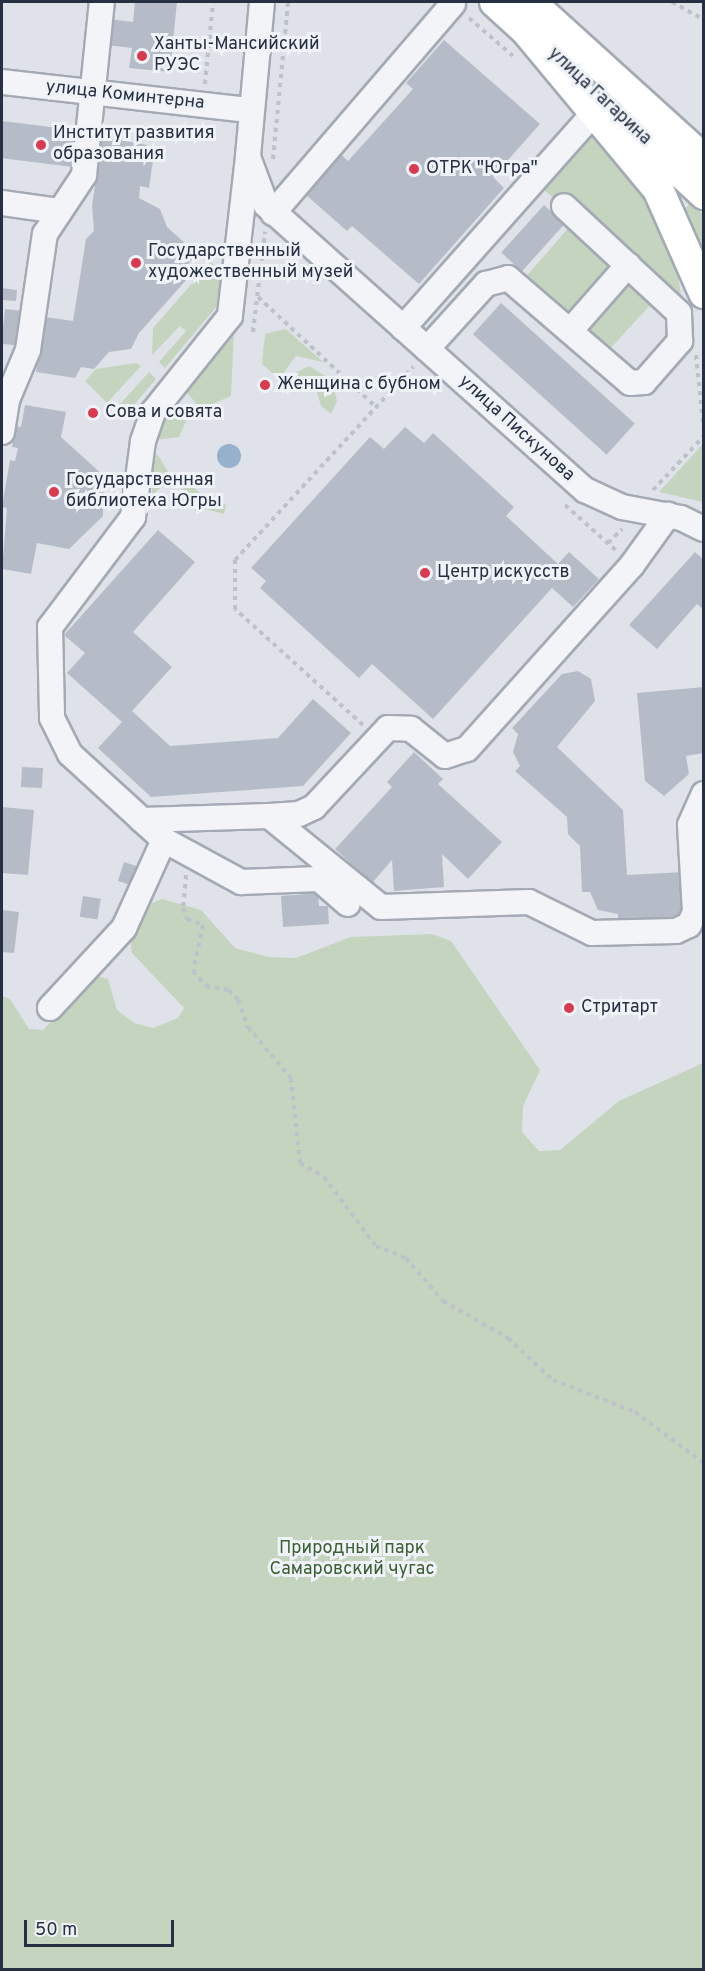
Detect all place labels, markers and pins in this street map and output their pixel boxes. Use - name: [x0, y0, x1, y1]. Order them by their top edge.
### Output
- place label: Ханты-Мансийский РУЭС: [154, 35, 320, 78]
- marker: Ханты-Мансийский РУЭС: [135, 49, 149, 63]
- place label: Институт развития образования: [53, 124, 214, 166]
- marker: Институт развития образования: [34, 138, 48, 152]
- place label: ОТРК "Югра": [426, 158, 538, 180]
- marker: ОТРК "Югра": [407, 162, 421, 176]
- place label: Государственный художественный музей: [148, 242, 353, 284]
- marker: Государственный художественный музей: [129, 256, 143, 270]
- place label: Женщина с бубном: [277, 374, 441, 396]
- marker: Женщина с бубном: [258, 378, 272, 392]
- place label: Сова и совята: [105, 402, 222, 424]
- marker: Сова и совята: [86, 406, 100, 420]
- place label: Государственная библиотека Югры: [66, 471, 222, 514]
- marker: Государственная библиотека Югры: [47, 485, 61, 499]
- place label: Центр искусств: [437, 562, 570, 584]
- marker: Центр искусств: [418, 566, 432, 580]
- place label: Стритарт: [581, 997, 658, 1019]
- marker: Стритарт: [562, 1001, 576, 1015]

